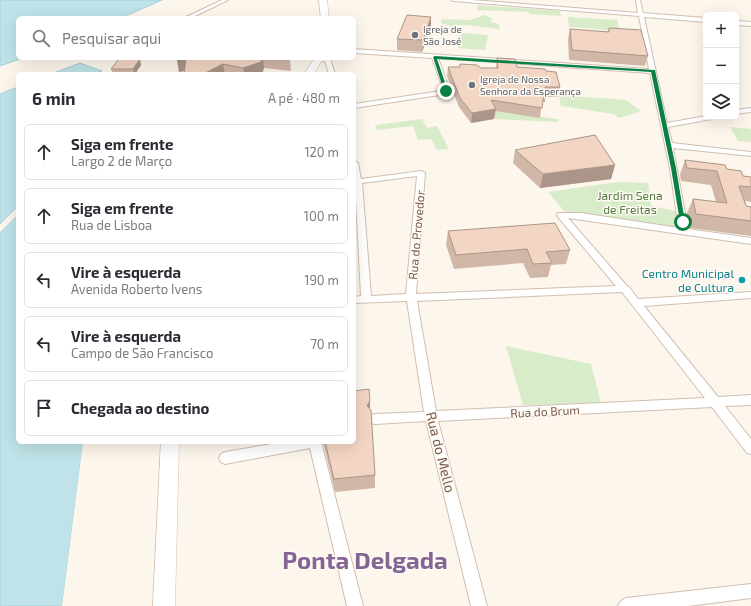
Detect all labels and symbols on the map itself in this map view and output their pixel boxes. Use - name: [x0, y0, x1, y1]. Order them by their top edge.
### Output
- place label: Igreja de São José: [423, 23, 462, 47]
- marker: Igreja de São José: [410, 30, 420, 40]
- place label: Igreja de Nossa Senhora da Esperança: [480, 73, 581, 98]
- marker: Igreja de Nossa Senhora da Esperança: [467, 80, 477, 90]
- route end: [437, 82, 455, 100]
- park label: Jardim Sena de Freitas: [597, 188, 663, 216]
- street label: Rua do Provedor: [405, 190, 427, 280]
- route start: [674, 213, 692, 231]
- place label: Centro Municipal de Cultura: [642, 266, 734, 294]
- marker: Centro Municipal de Cultura: [737, 275, 747, 285]
- street label: Rua do Brum: [510, 402, 580, 420]
- street label: Rua do Mello: [423, 410, 459, 494]
- district label: Ponta Delgada: [282, 545, 448, 574]

